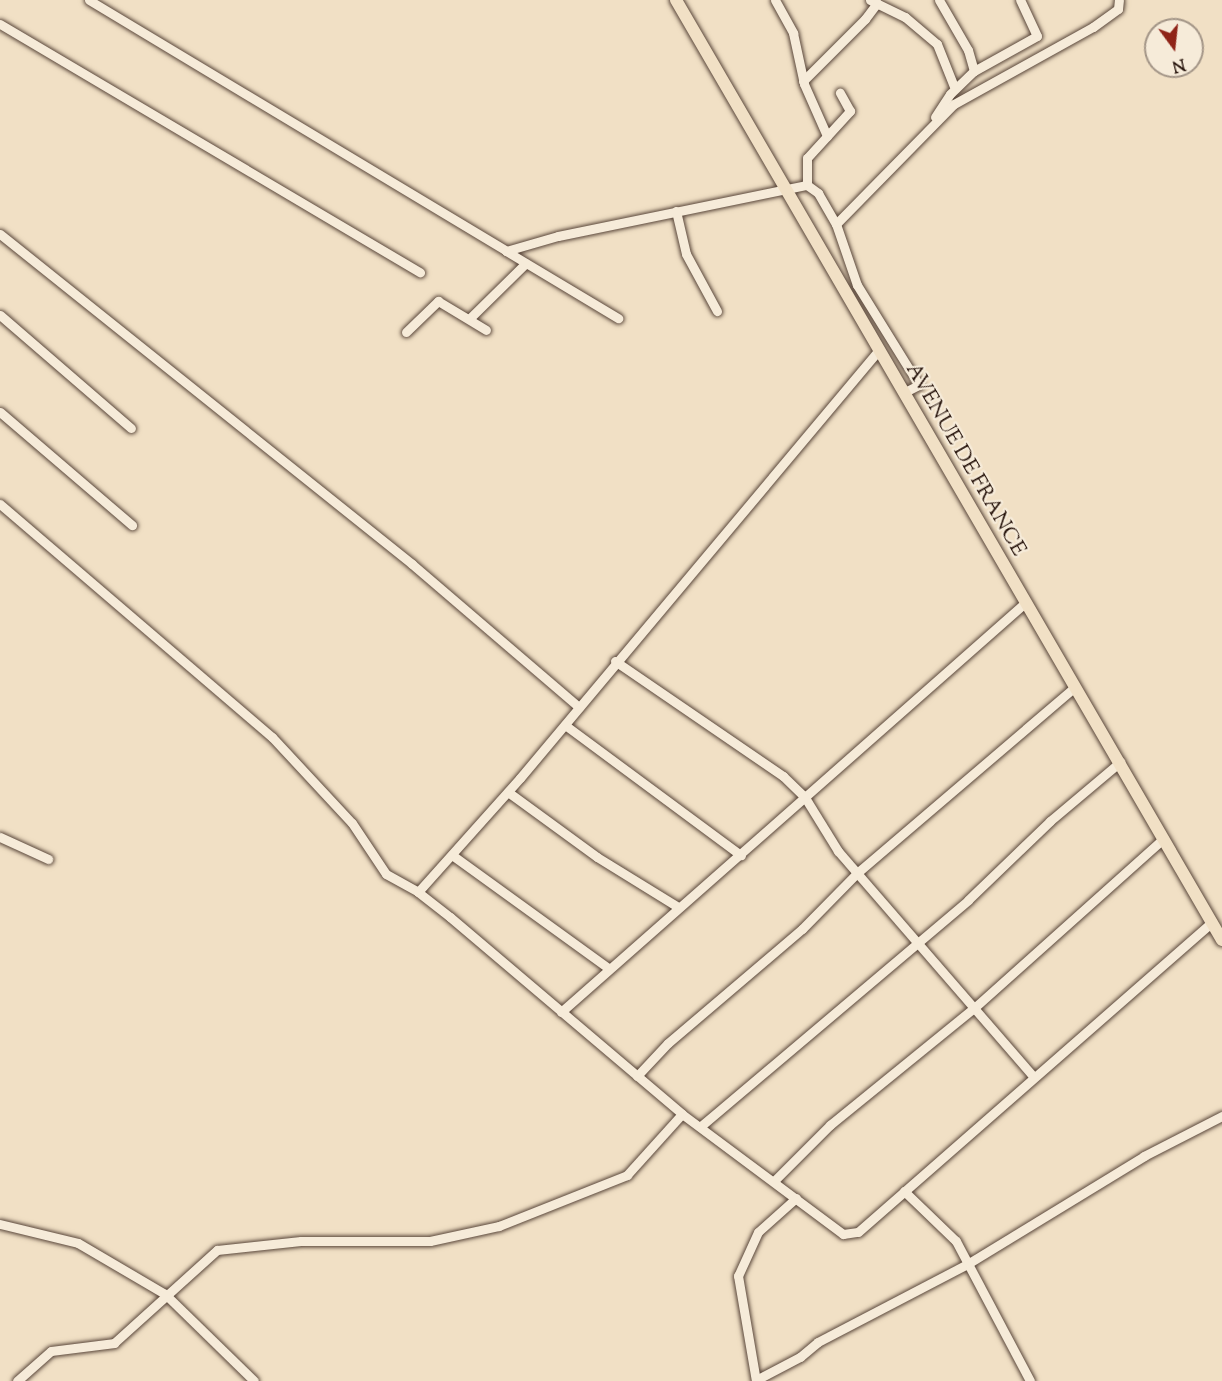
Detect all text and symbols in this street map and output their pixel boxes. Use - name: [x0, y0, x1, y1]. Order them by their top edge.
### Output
- north arrow: [1144, 18, 1204, 78]
- text: N: [1169, 51, 1187, 77]
- street label: AVENUE DE FRANCE: [899, 359, 1031, 561]

